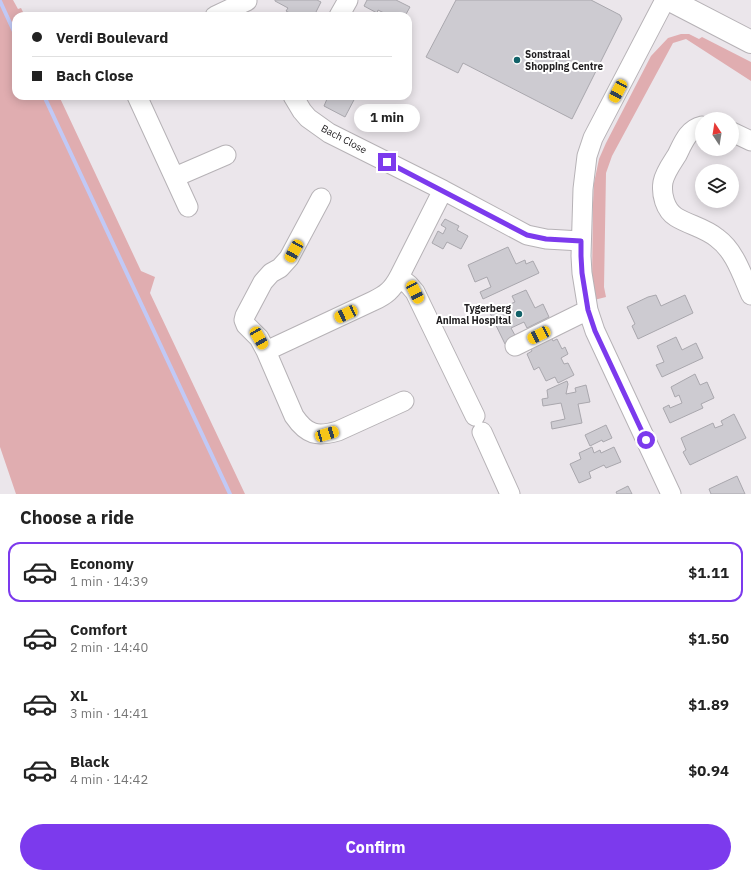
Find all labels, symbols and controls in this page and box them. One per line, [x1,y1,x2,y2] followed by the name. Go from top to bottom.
[56,28,168,47] text: Verdi Boulevard
[525,48,604,73] place label: Sonstraal Shopping Centre
[512,55,522,65] marker: Sonstraal Shopping Centre
[56,66,134,85] text: Bach Close
[607,78,629,104] car
[354,104,420,132] callout: 1 min
[370,109,404,126] text: 1 min
[695,112,739,156] north arrow
[695,112,739,208] map controls
[319,122,369,157] street label: Bach Close
[378,153,396,171] route end
[695,164,739,208] button: layers
[283,238,305,264] car
[404,279,426,305] car
[436,302,511,327] place label: Tygerberg Animal Hospital
[333,303,359,325] car
[514,309,524,319] marker: Tygerberg Animal Hospital
[526,324,552,346] car
[248,325,270,351] car
[314,425,340,443] car
[637,431,655,449] route start
[20,506,134,529] text: Choose a ride
[22,554,58,590] icon: car
[70,554,134,573] text: Economy
[688,563,729,582] text: $1.11
[70,573,148,590] text: 1 min · 14:39
[22,620,58,656] icon: car
[70,620,127,639] text: Comfort
[688,629,729,648] text: $1.50
[70,639,148,656] text: 2 min · 14:40
[22,686,58,722] icon: car
[70,686,88,705] text: XL
[688,695,729,714] text: $1.89
[70,705,148,722] text: 3 min · 14:41
[22,752,58,788] icon: car
[70,752,110,771] text: Black
[688,761,729,780] text: $0.94
[70,771,148,788] text: 4 min · 14:42
[20,824,731,870] button: Confirm

